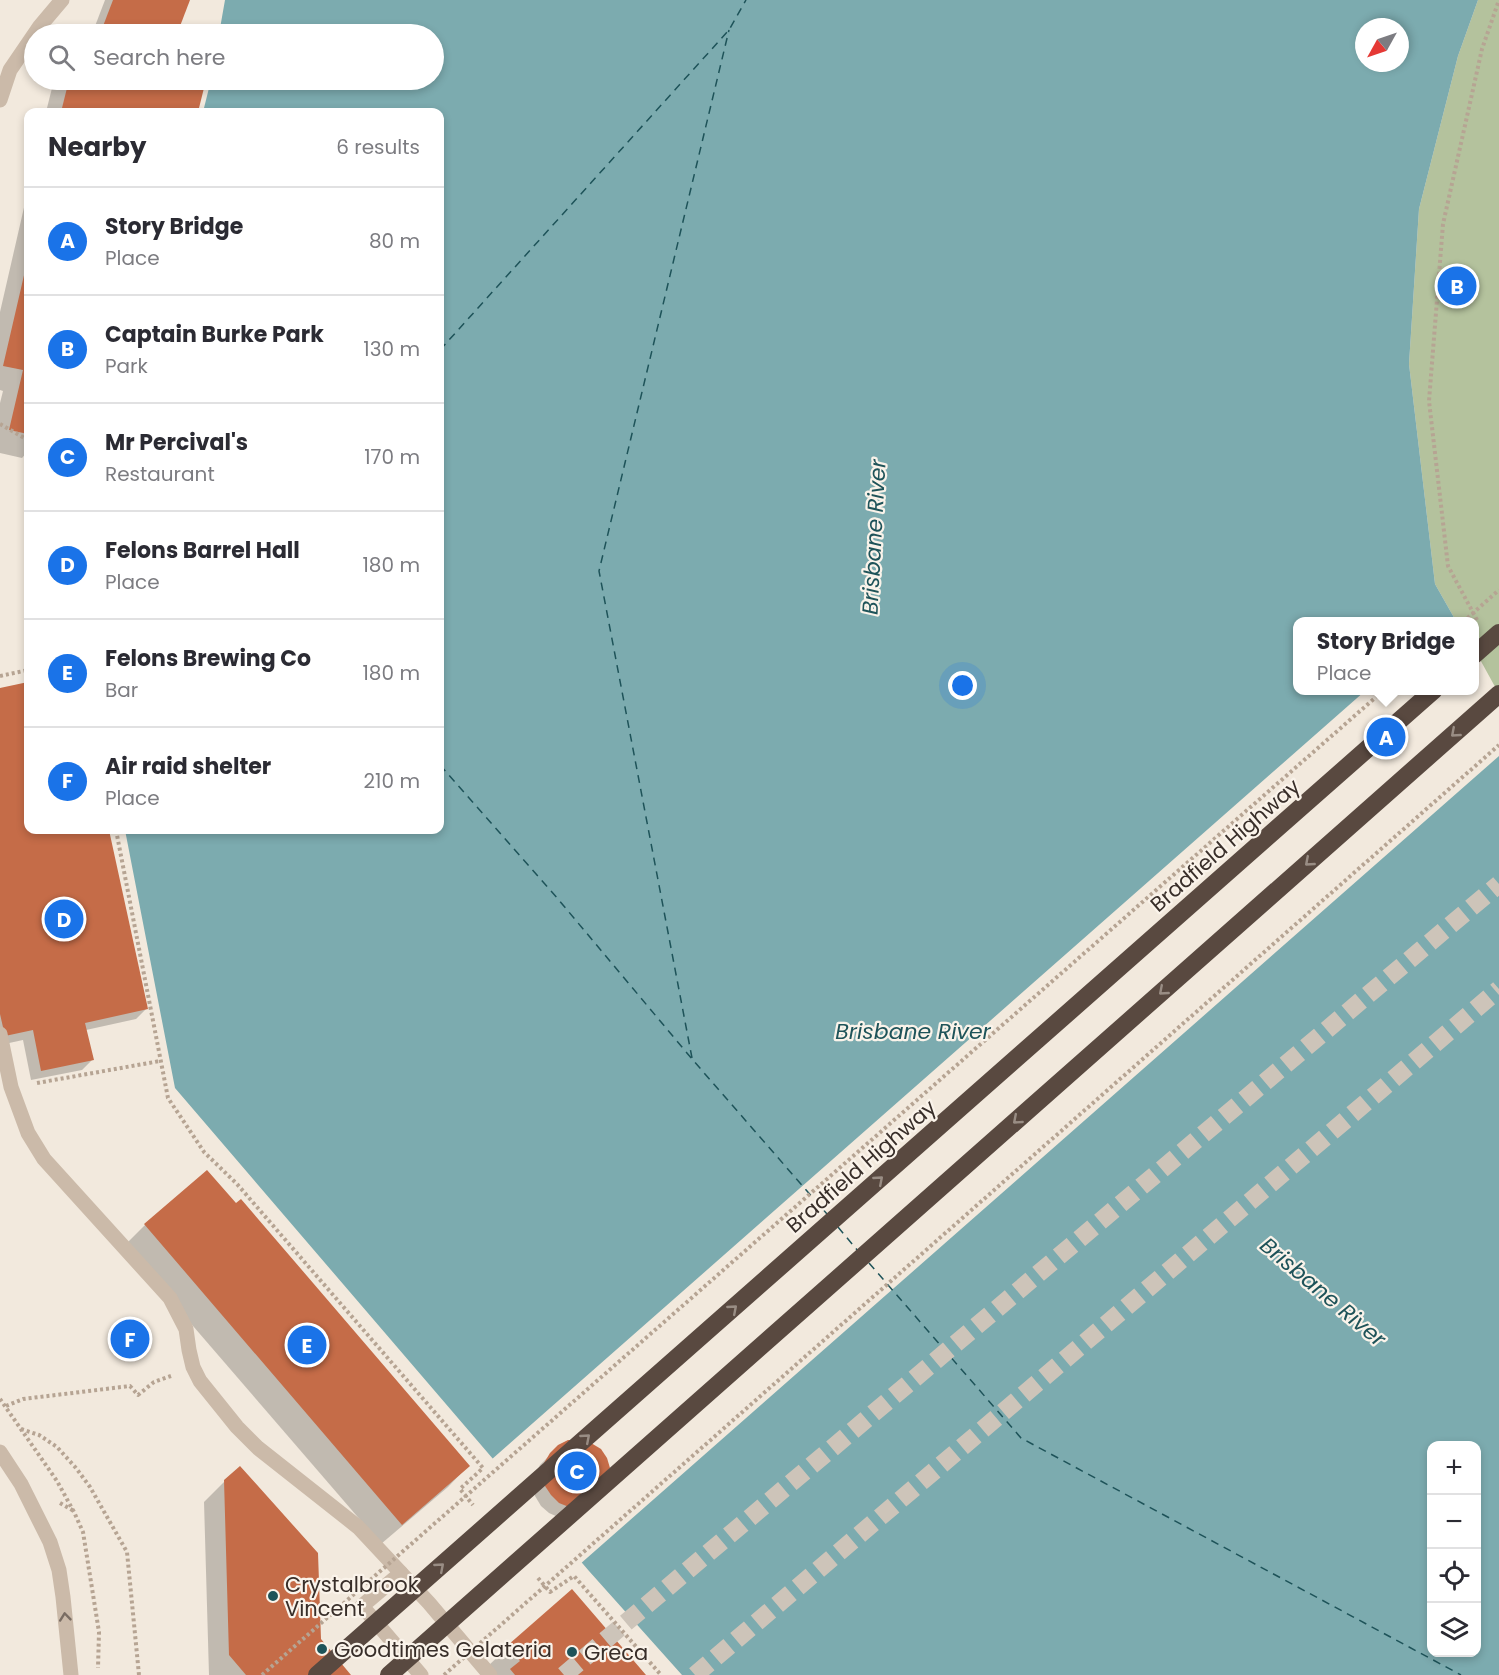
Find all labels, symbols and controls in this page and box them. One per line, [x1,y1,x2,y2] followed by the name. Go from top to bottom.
[1355,18,1409,72] north arrow
[24,24,444,90] search box
[45,41,78,74] icon: search
[93,42,226,73] text: Search here
[48,129,146,165] text: Nearby
[336,133,420,161] text: 6 results
[105,211,243,242] text: Story Bridge
[60,227,75,255] text: A
[369,227,420,255] text: 80 m
[105,244,160,272] text: Place
[1438,264,1476,308] pin: B
[105,319,324,350] text: Captain Burke Park
[61,335,74,363] text: B
[363,335,420,363] text: 130 m
[105,352,148,380] text: Park
[105,427,248,458] text: Mr Percival's
[60,443,75,471] text: C
[364,443,420,471] text: 170 m
[854,458,894,616] water label: Brisbane River
[105,460,215,488] text: Restaurant
[105,535,300,566] text: Felons Barrel Hall
[60,551,75,579] text: D
[362,551,420,579] text: 180 m
[105,568,160,596] text: Place
[1293,617,1479,695] popup
[1317,626,1455,657] text: Story Bridge
[105,643,311,674] text: Felons Brewing Co
[62,659,73,687] text: E
[362,659,420,687] text: 180 m
[1317,659,1371,687] text: Place
[948,671,977,700] your location
[105,676,138,704] text: Bar
[1366,714,1406,760] pin: A
[1451,726,1462,737] one-way arrow
[105,751,271,782] text: Air raid shelter
[62,767,73,795] text: F
[364,767,420,795] text: 210 m
[1144,772,1306,918] street label: Bradfield Highway
[105,784,160,812] text: Place
[1305,855,1316,866] one-way arrow
[44,896,84,942] pin: D
[1159,984,1170,995] one-way arrow
[835,1016,992,1047] water label: Brisbane River
[780,1093,942,1239] street label: Bradfield Highway
[1013,1113,1024,1124] one-way arrow
[872,1176,883,1187] one-way arrow
[1253,1230,1393,1354] water label: Brisbane River
[726,1305,736,1316] one-way arrow
[110,1316,150,1362] pin: F
[288,1322,326,1368] pin: E
[579,1434,590,1445] one-way arrow
[1427,1441,1481,1657] map controls
[1427,1441,1481,1495] button: +
[558,1448,596,1494] pin: C
[1427,1495,1481,1549] button: −
[1427,1549,1481,1603] button: locate
[433,1563,444,1574] one-way arrow
[285,1570,419,1623] place label: Crystalbrook Vincent
[266,1589,280,1603] marker: Crystalbrook Vincent
[1427,1603,1481,1657] button: layers
[60,1612,72,1621] one-way arrow
[334,1635,552,1664] place label: Goodtimes Gelateria
[584,1638,648,1667] place label: Greca
[315,1642,329,1656] marker: Goodtimes Gelateria
[565,1645,579,1659] marker: Greca

